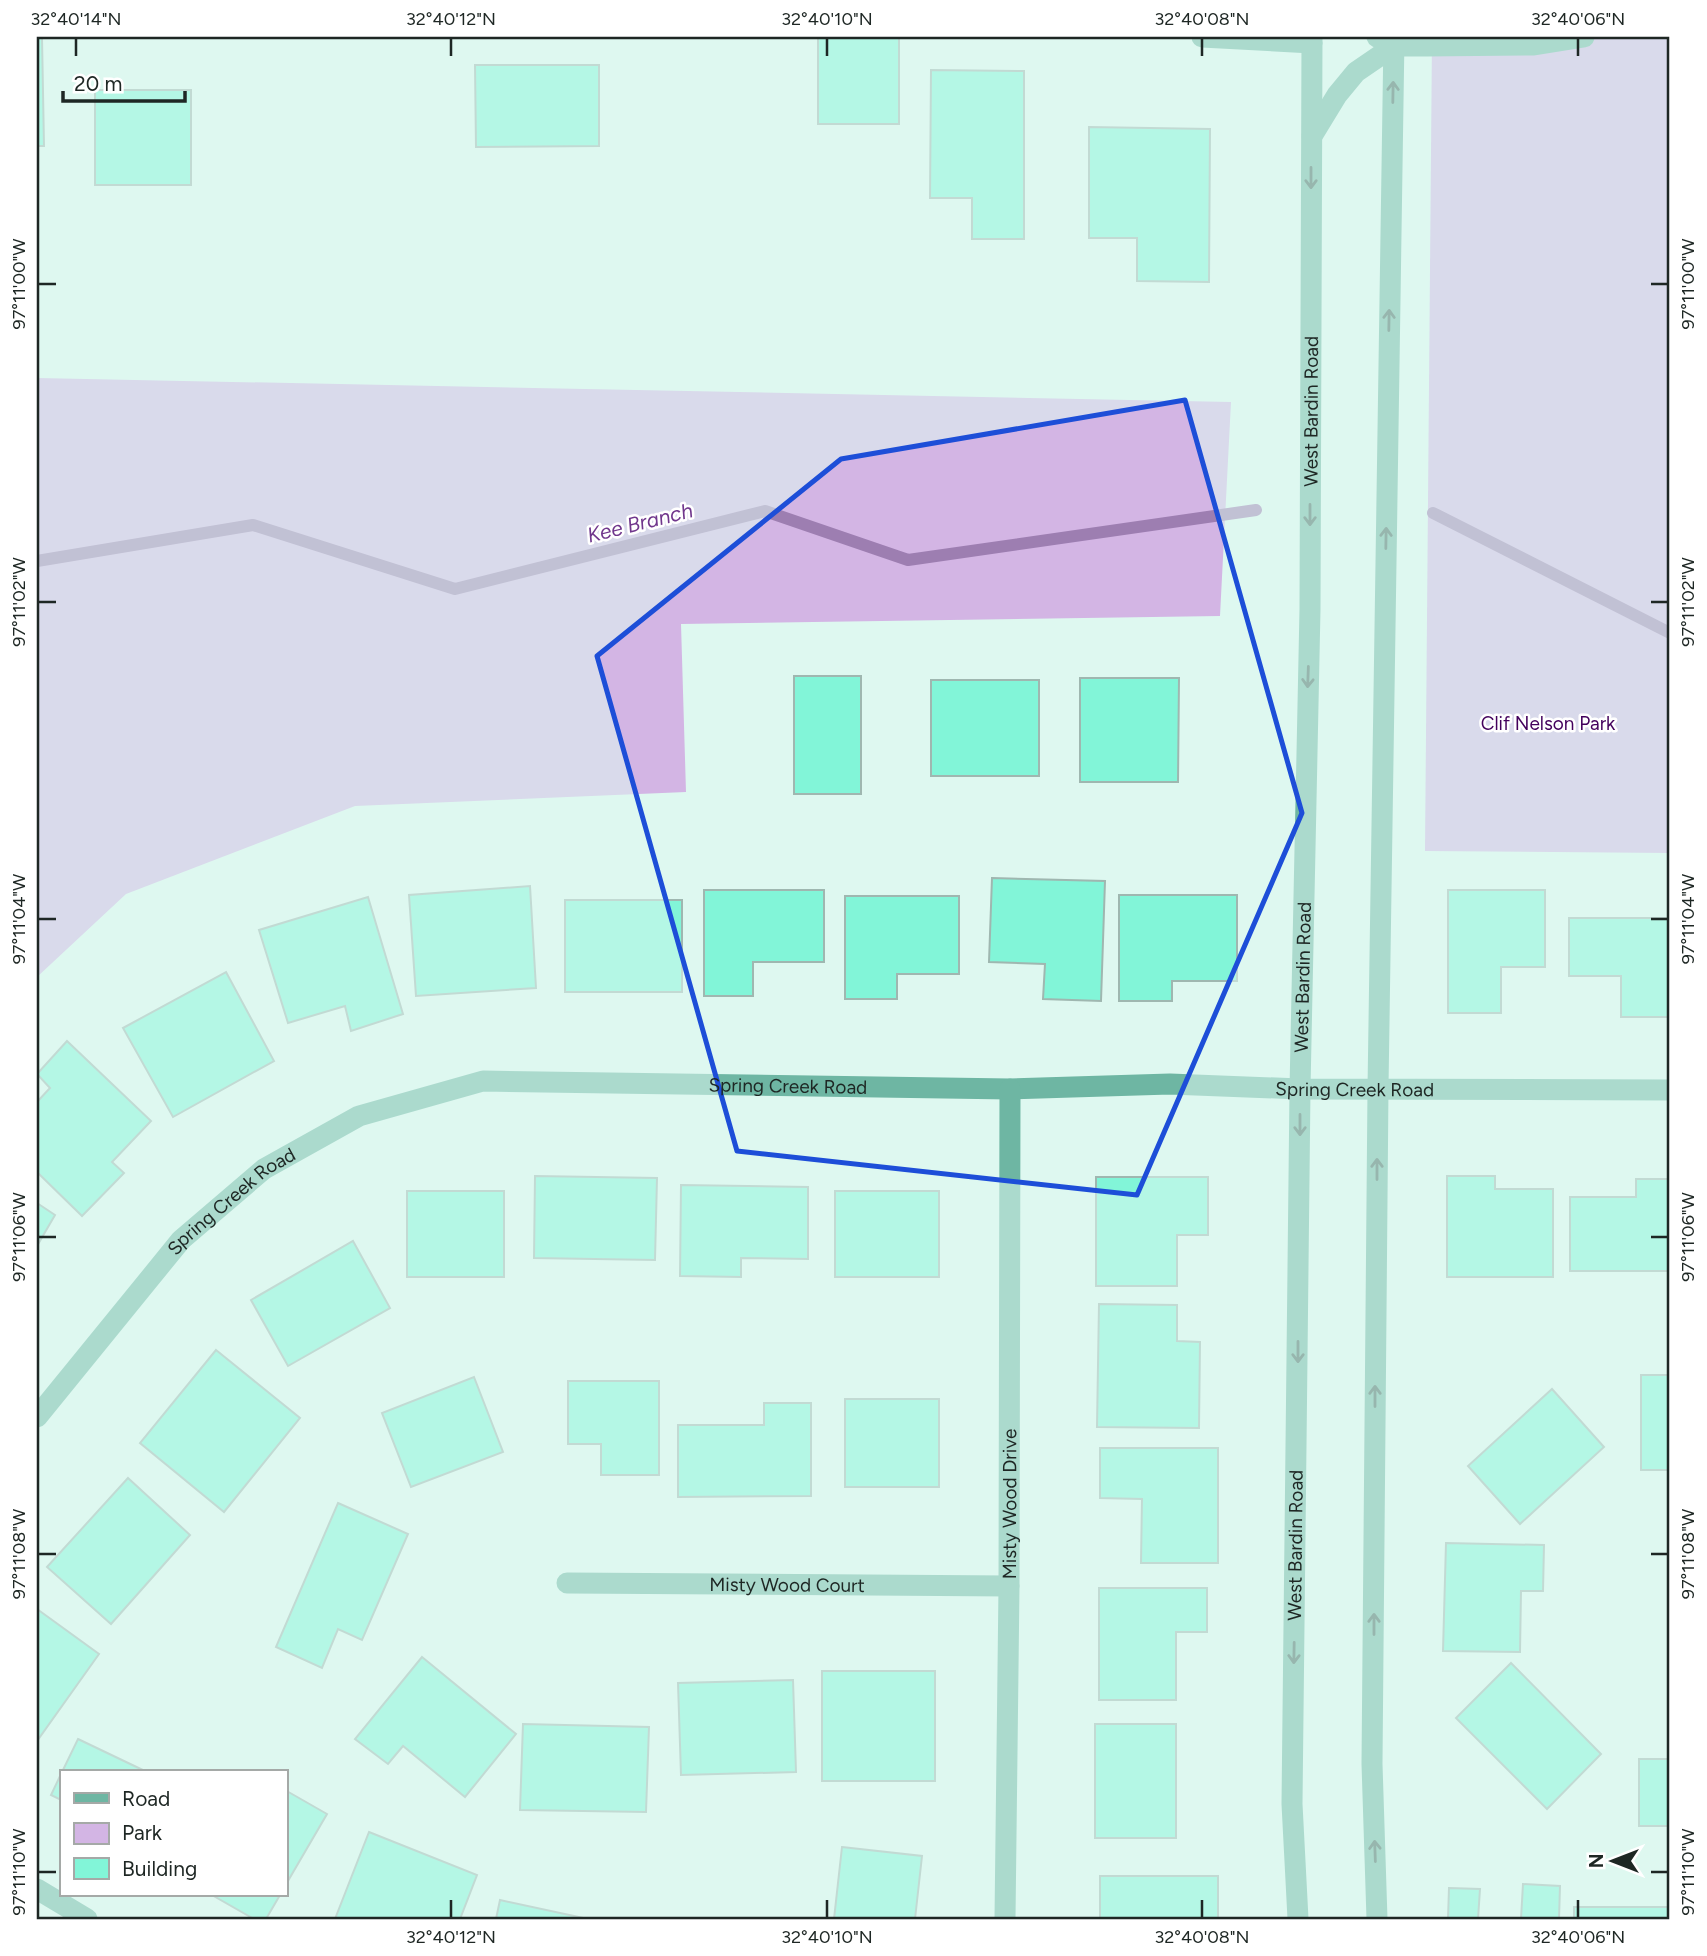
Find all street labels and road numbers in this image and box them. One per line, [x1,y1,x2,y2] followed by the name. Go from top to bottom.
[1299,336,1323,487] street label: West Bardin Road
[1290,902,1316,1053] street label: West Bardin Road
[708,1073,868,1099] street label: Spring Creek Road
[1275,1077,1434,1101] street label: Spring Creek Road
[163,1143,300,1260] street label: Spring Creek Road
[998,1429,1021,1579] street label: Misty Wood Drive
[1283,1470,1308,1621] street label: West Bardin Road
[709,1573,865,1597] street label: Misty Wood Court

